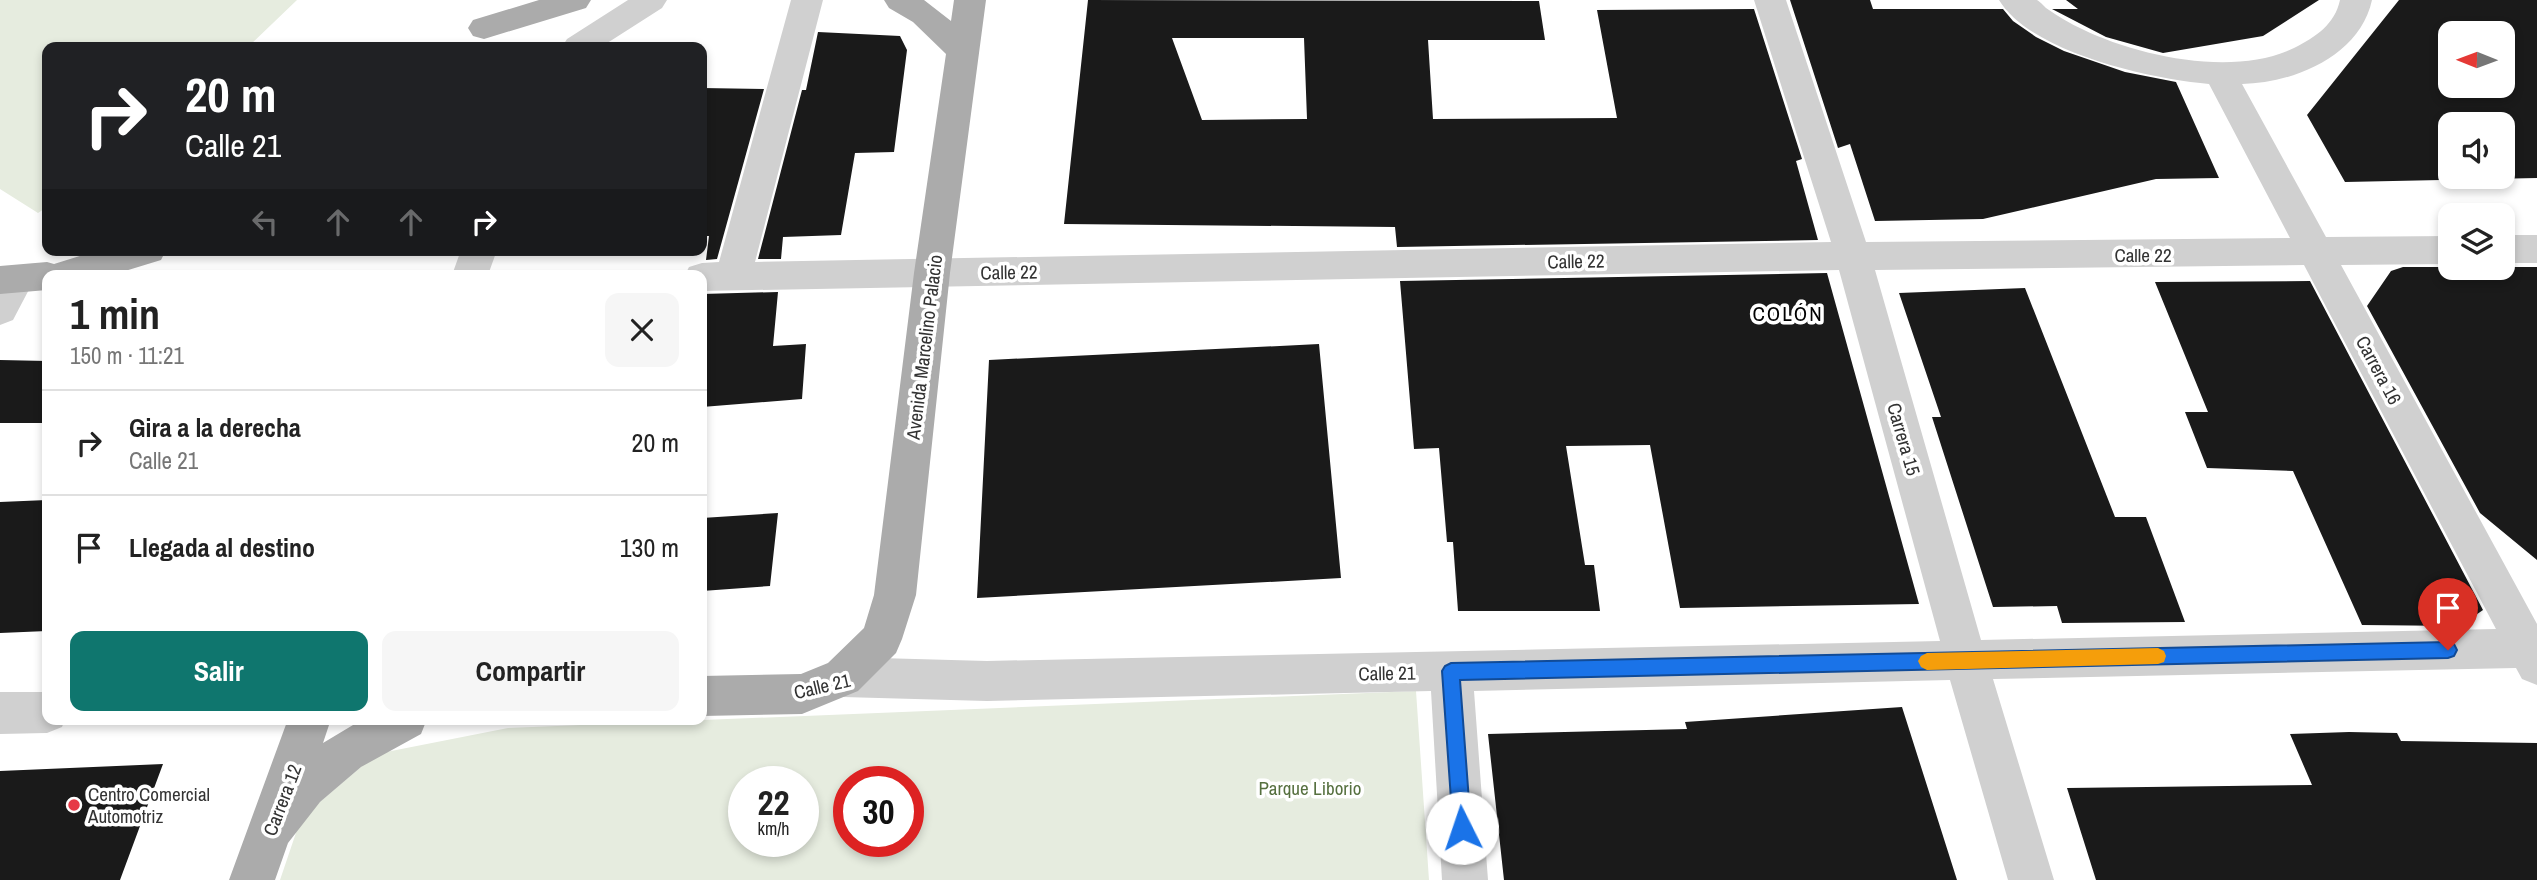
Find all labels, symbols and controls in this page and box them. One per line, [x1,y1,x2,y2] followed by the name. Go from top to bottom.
[2438,21,2515,98] north arrow
[2438,21,2515,280] map controls
[185,61,277,127] text: 20 m
[70,70,161,161] icon: right
[2438,112,2515,189] button: sound
[185,124,281,167] text: Calle 21
[246,203,284,241] icon: left
[319,203,357,241] icon: ahead
[392,203,430,241] icon: ahead
[465,203,503,241] icon: right
[2438,203,2515,280] button: layers
[2114,242,2172,268] street label: Calle 22
[1547,248,1605,274] street label: Calle 22
[900,253,948,442] street label: Avenida Marcelino Palacio
[980,259,1038,285] street label: Calle 22
[70,286,160,342] text: 1 min
[605,293,679,367] button: close
[1752,299,1824,328] district label: COLÓN
[2350,331,2408,409] street label: Carrera 16
[70,340,184,371] text: 150 m · 11:21
[1881,400,1927,479] street label: Carrera 15
[129,410,301,445] text: Gira a la derecha
[70,424,108,462] icon: right
[632,425,679,460] text: 20 m
[129,445,198,476] text: Calle 21
[70,529,108,567] icon: arrive
[129,530,315,565] text: Llegada al destino
[620,530,679,565] text: 130 m
[2418,578,2478,650] pin
[2429,589,2467,627] icon: arrive
[70,631,368,711] button: Salir
[382,631,679,711] button: Compartir
[1358,659,1416,686] street label: Calle 21
[791,667,853,705] street label: Calle 21
[257,761,307,839] street label: Carrera 12
[833,766,924,857] speed limit sign: 30
[1258,775,1362,801] park label: Parque Liborio
[758,779,789,826] text: 22
[87,781,210,829] place label: Centro Comercial Automotriz
[1425,791,1499,865] position arrow
[66,797,82,813] marker: Centro Comercial Automotriz
[758,816,790,841] text: km/h

